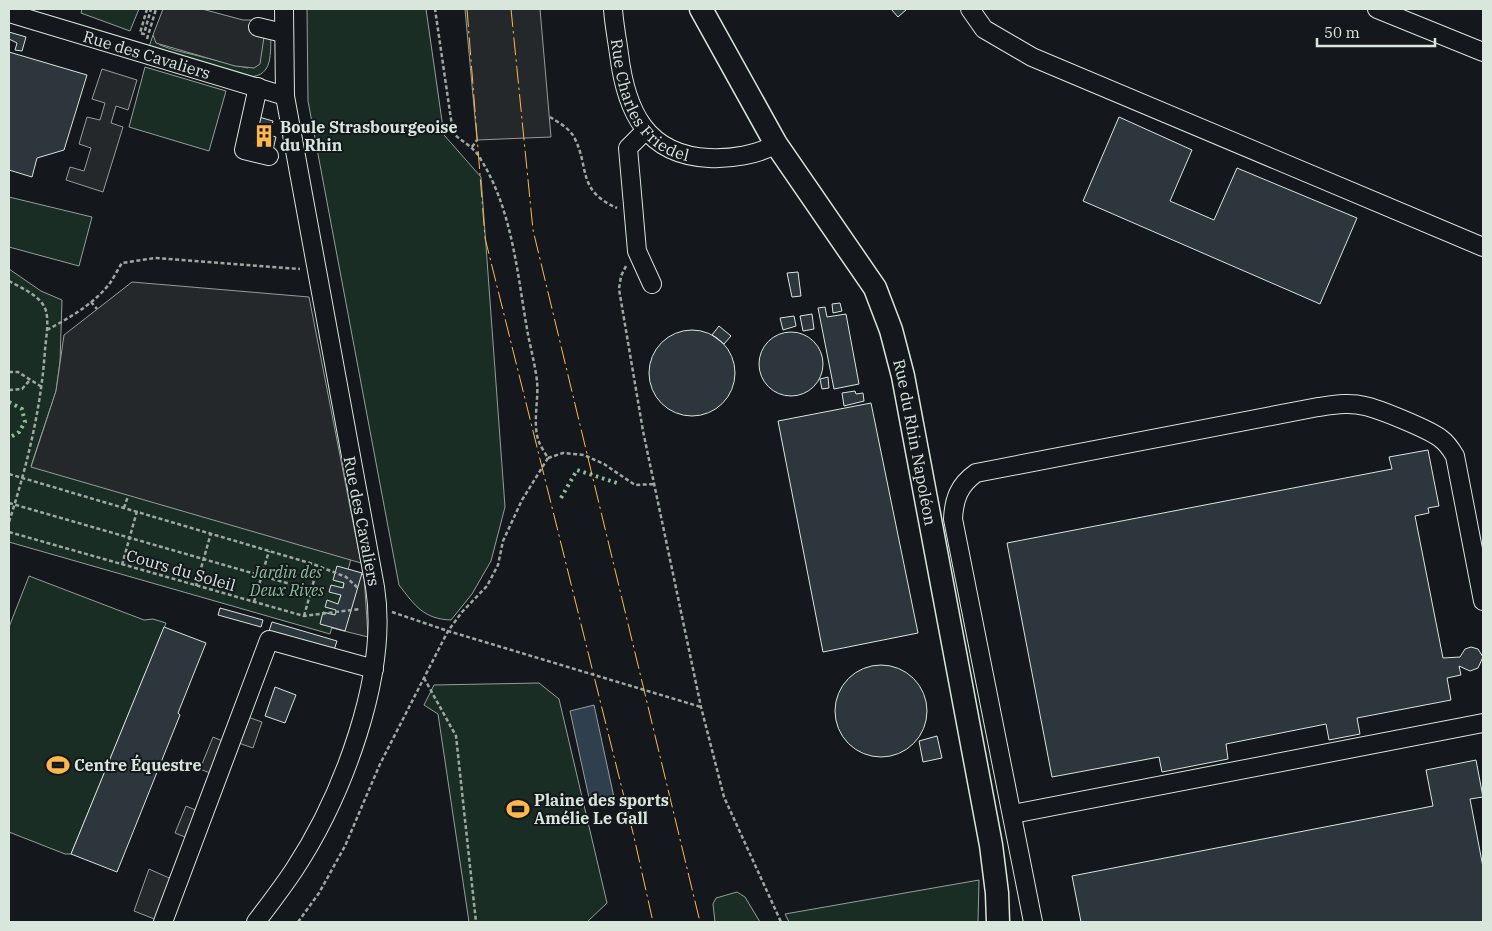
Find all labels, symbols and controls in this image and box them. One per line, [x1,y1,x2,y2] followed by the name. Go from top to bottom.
[1317,15,1434,47] scale bar
[1324,23,1360,42] text: 50 m
[81,26,213,83] street label: Rue des Cavaliers
[607,37,691,165] street label: Rue Charles Friedel
[280,117,458,155] place label: Boule Strasbourgeoise du Rhin
[251,123,277,149] building icon: Boule Strasbourgeoise du Rhin
[889,357,941,527] street label: Rue du Rhin Napoléon
[340,454,384,588] street label: Rue des Cavaliers
[124,545,238,595] street label: Cours du Soleil
[249,562,324,600] park label: Jardin des Deux Rives
[45,752,71,778] sports icon: Centre Équestre
[74,754,201,775] place label: Centre Équestre
[534,790,669,828] place label: Plaine des sports Amélie Le Gall
[505,796,531,822] sports icon: Plaine des sports Amélie Le Gall

